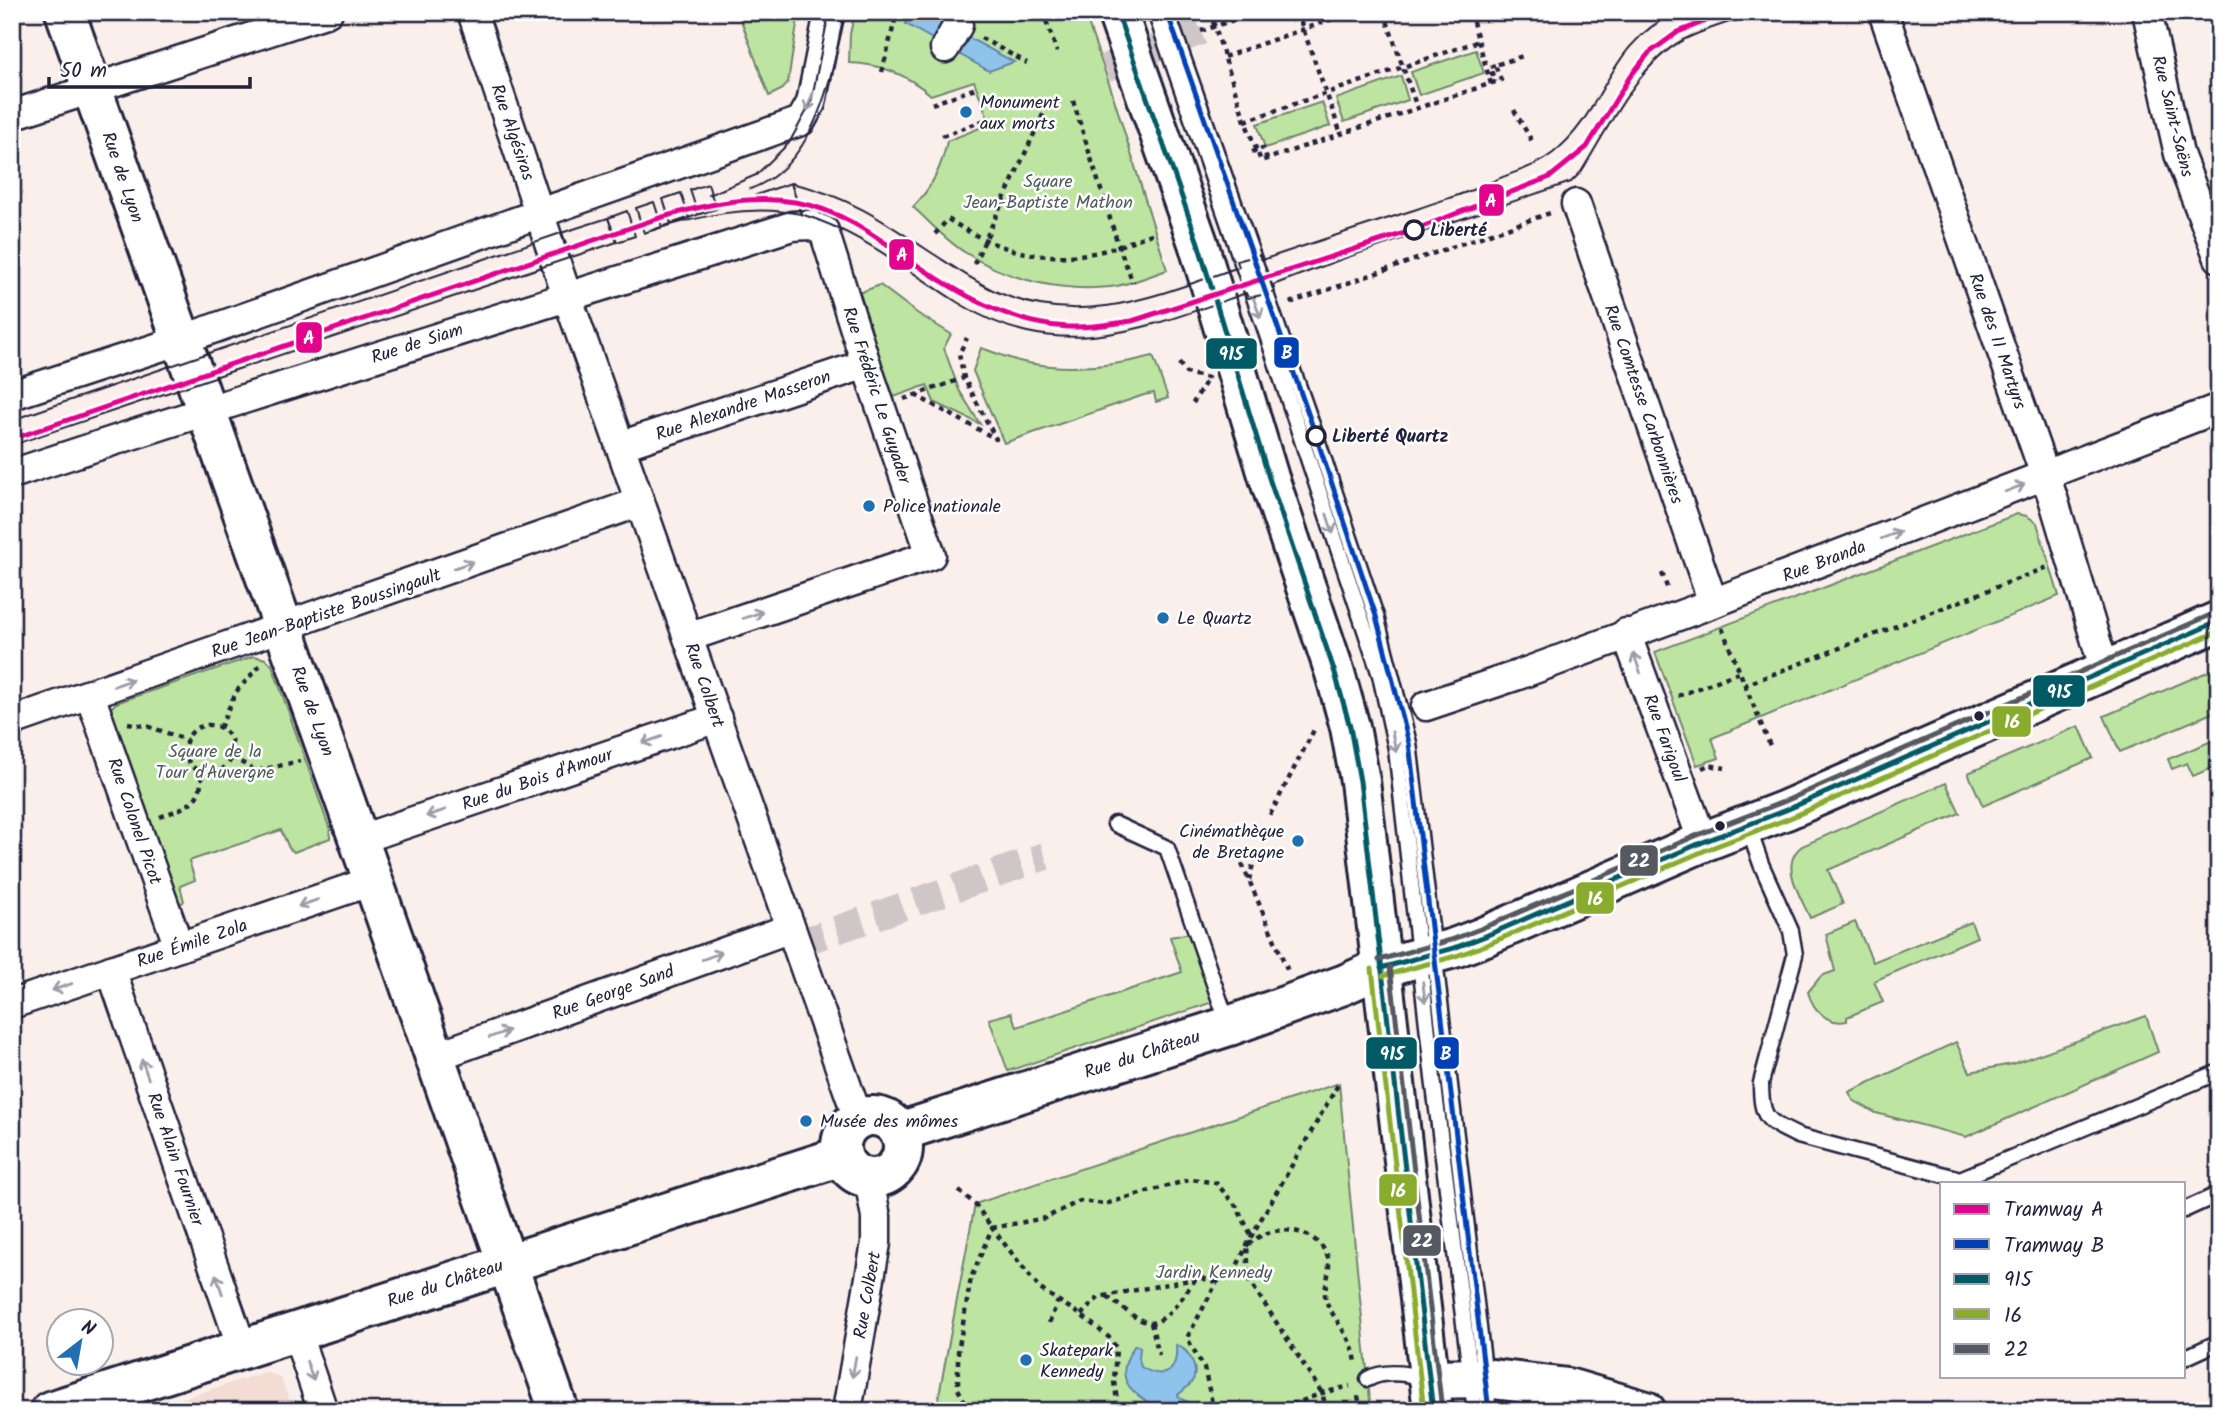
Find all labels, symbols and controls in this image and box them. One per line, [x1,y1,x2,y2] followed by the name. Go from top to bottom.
[49,46,250,90] scale bar
[2142,52,2201,181] street label: Rue Saint-Saëns
[60,55,107,88] text: 50 m
[482,80,542,185] street label: Rue Algésiras
[980,89,1061,139] place label: Monument aux morts
[802,90,815,111] one-way arrow
[958,104,974,120] marker: Monument aux morts
[92,128,151,227] street label: Rue de Lyon
[963,168,1133,218] park label: Square Jean-Baptiste Mathon
[1478,183,1505,217] line badge: A
[1485,187,1497,217] text: A
[1430,217,1487,246] place label: Liberté
[1404,220,1424,240] marker: Liberté
[888,238,915,271] line badge: A
[896,241,908,271] text: A
[1960,269,2034,414] street label: Rue des 11 Martyrs
[1252,297,1265,319] one-way arrow
[1595,301,1690,508] street label: Rue Comtesse Carbonnières
[833,303,918,489] street label: Rue Frédéric Le Guyader
[368,316,467,373] street label: Rue de Siam
[295,321,323,354] line badge: A
[303,324,315,354] text: A
[1273,336,1300,369] line badge: B
[1205,337,1258,370] line badge: 915
[1281,339,1293,369] text: B
[1219,340,1245,370] text: 915
[652,363,835,450] street label: Rue Alexandre Masseron
[1332,423,1449,452] place label: Liberté Quartz
[1306,426,1326,446] marker: Liberté Quartz
[2004,480,2026,493] one-way arrow
[883,493,1001,522] place label: Police nationale
[861,498,877,514] marker: Police nationale
[1324,513,1337,535] one-way arrow
[1879,527,1901,540] one-way arrow
[1779,533,1871,592] street label: Rue Branda
[452,558,474,570] one-way arrow
[208,561,446,667] street label: Rue Jean-Baptiste Boussingault
[1177,605,1252,634] place label: Le Quartz
[741,608,763,620] one-way arrow
[1155,610,1171,626] marker: Le Quartz
[675,639,732,733] street label: Rue Colbert
[1630,653,1642,675] one-way arrow
[282,662,341,761] street label: Rue de Lyon
[2032,674,2086,708] line badge: 915
[112,676,134,688] one-way arrow
[2047,678,2073,708] text: 915
[1634,690,1693,787] street label: Rue Farigoul
[1991,705,2032,738] line badge: 16
[2004,708,2020,738] text: 16
[1972,709,1986,723] unlabelled marker
[1388,730,1401,753] one-way arrow
[642,735,664,748] one-way arrow
[156,738,274,788] park label: Square de la Tour d'Auvergne
[458,741,618,820] street label: Rue du Bois d'Amour
[98,754,169,890] street label: Rue Colonel Picot
[426,808,448,820] one-way arrow
[1179,818,1284,868] place label: Cinémathèque de Bretagne
[1713,819,1727,833] unlabelled marker
[1290,833,1306,849] marker: Cinémathèque de Bretagne
[1619,844,1659,877] line badge: 22
[1628,847,1650,877] text: 22
[1575,881,1615,915] line badge: 16
[1587,885,1603,915] text: 16
[297,898,319,910] one-way arrow
[133,912,252,977] street label: Rue Émile Zola
[701,949,723,962] one-way arrow
[548,958,680,1029] street label: Rue George Sand
[1417,980,1430,1003] one-way arrow
[51,982,73,994] one-way arrow
[1081,1023,1205,1088] street label: Rue du Château
[487,1027,509,1039] one-way arrow
[1365,1036,1418,1070] line badge: 915
[1433,1036,1460,1070] line badge: B
[1380,1040,1406,1070] text: 915
[1440,1040,1452,1070] text: B
[138,1058,150,1080] one-way arrow
[138,1089,211,1231] street label: Rue Alain Fournier
[820,1108,959,1137] place label: Musée des mômes
[798,1113,814,1129] marker: Musée des mômes
[1378,1173,1418,1207] line badge: 16
[1390,1177,1406,1207] text: 16
[1940,1182,2186,1378] legend
[2004,1194,2104,1227] text: Tramway A
[1402,1224,1442,1257] line badge: 22
[1411,1227,1433,1257] text: 22
[2004,1230,2104,1263] text: Tramway B
[847,1248,891,1341] street label: Rue Colbert
[384,1252,508,1317] street label: Rue du Château
[1156,1259,1273,1288] park label: Jardin Kennedy
[2004,1264,2034,1297] text: 915
[212,1273,224,1295] one-way arrow
[2004,1300,2022,1333] text: 16
[46,1308,116,1378] north arrow
[75,1313,101,1345] text: N
[2004,1334,2028,1367] text: 22
[1040,1337,1114,1387] place label: Skatepark Kennedy
[1018,1352,1034,1368] marker: Skatepark Kennedy
[847,1355,861,1378] one-way arrow
[304,1359,317,1381] one-way arrow

